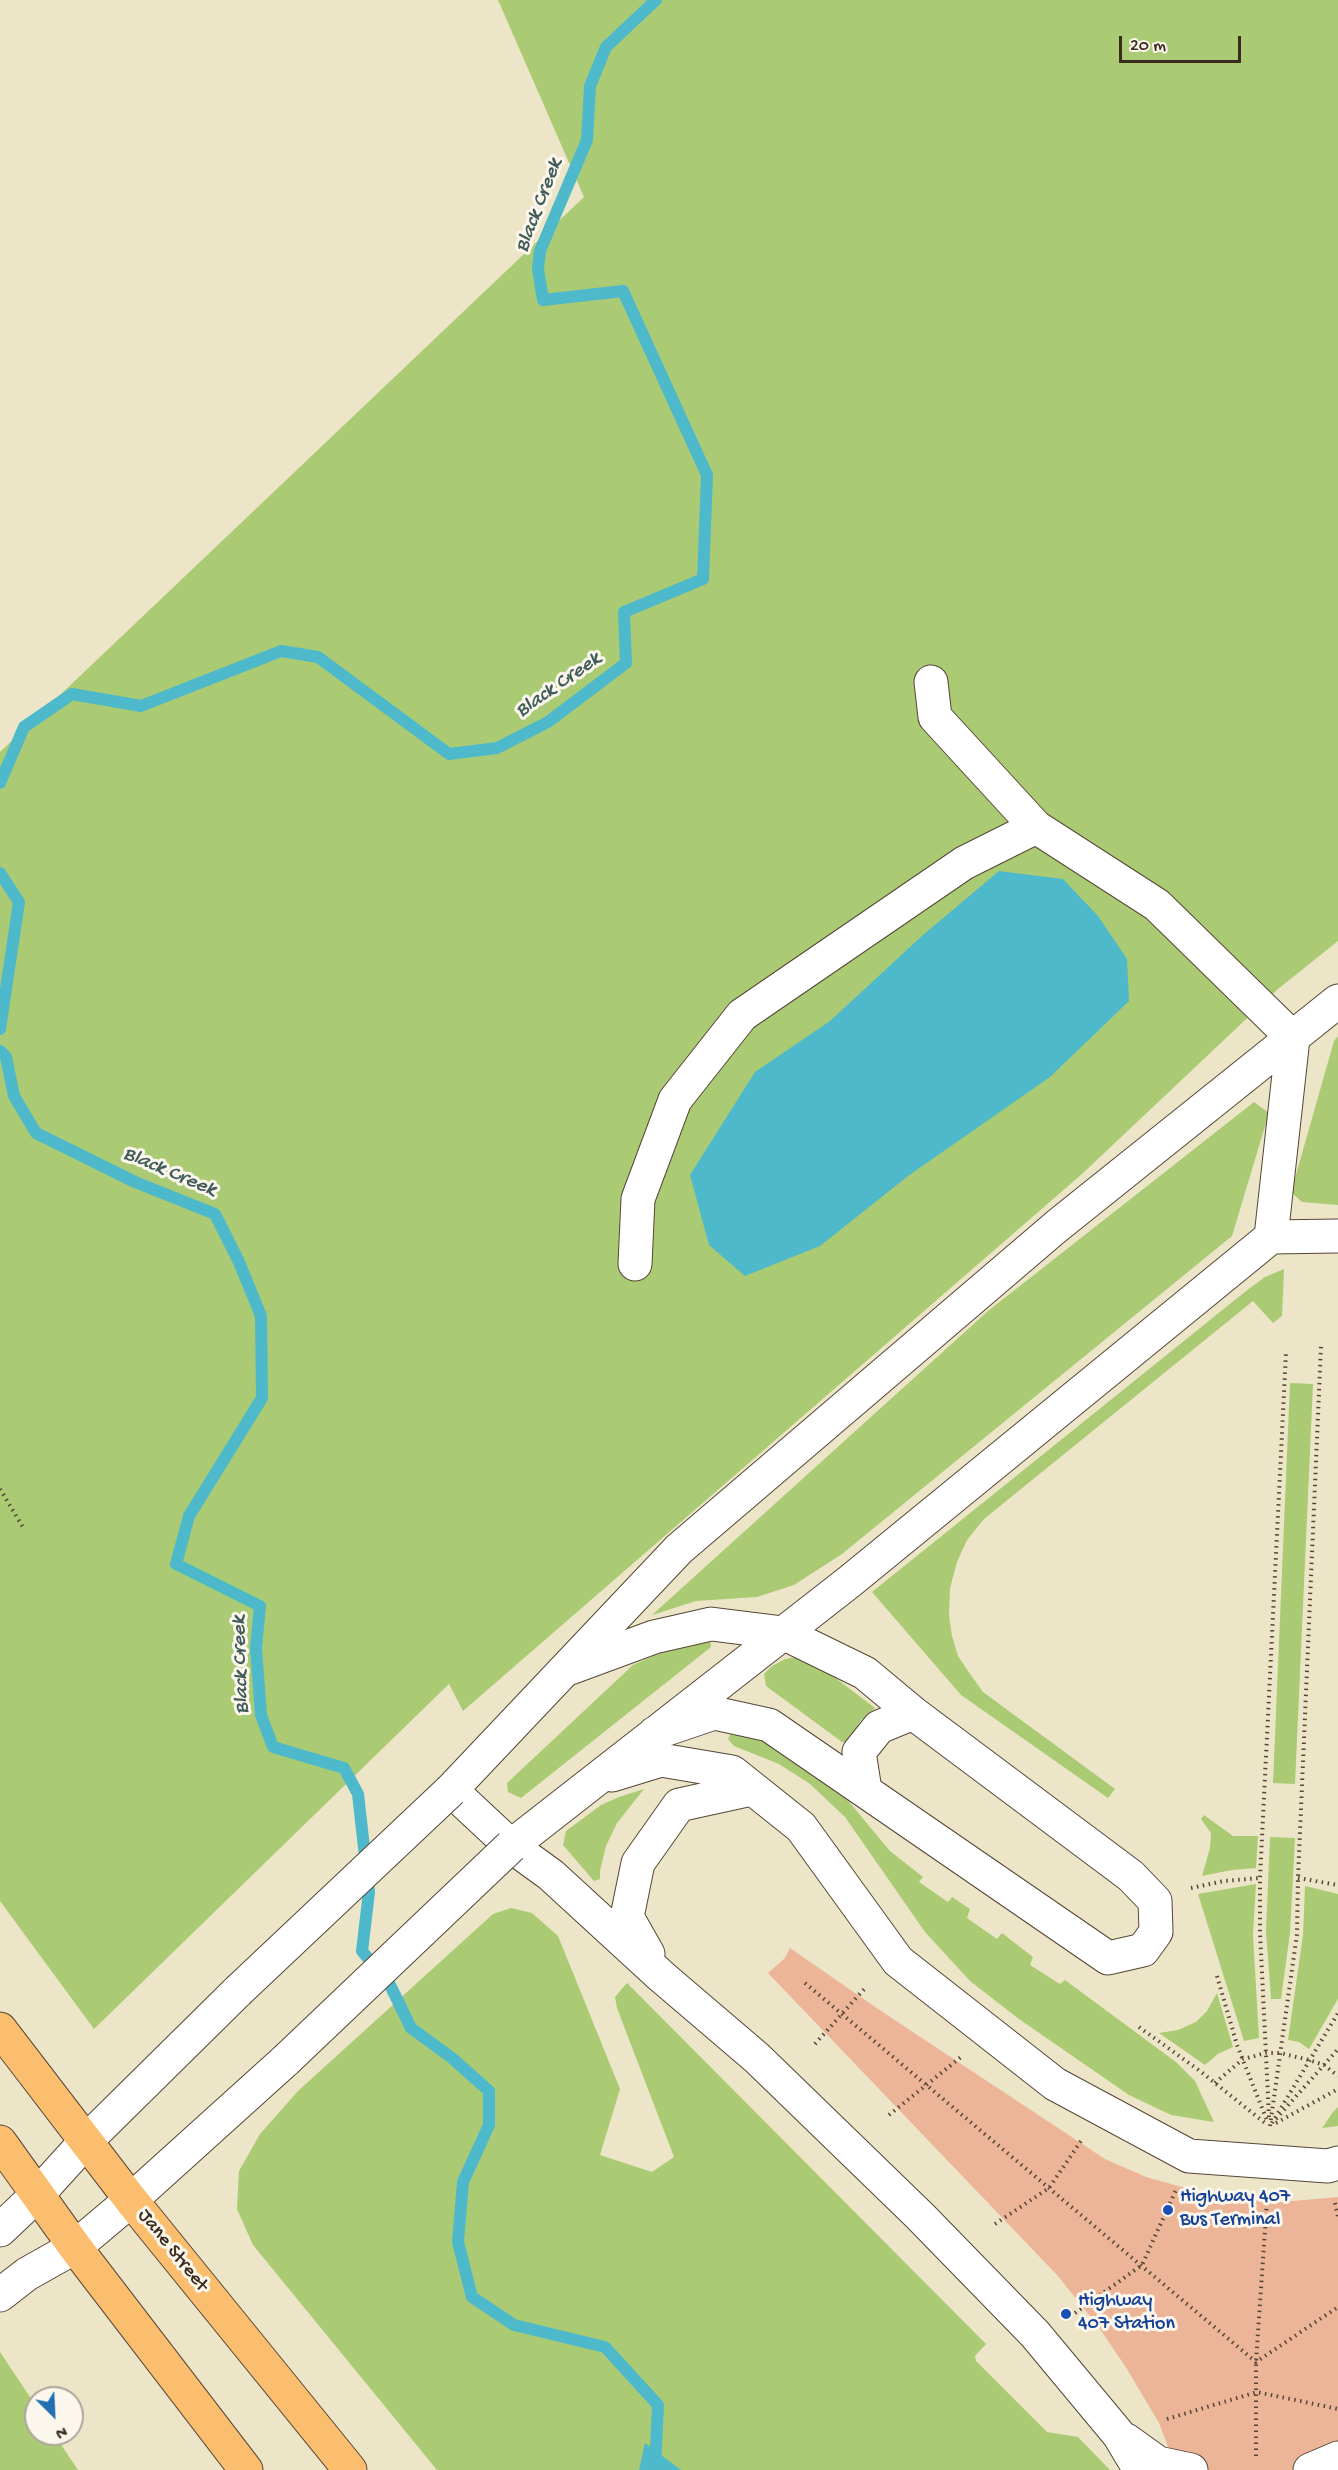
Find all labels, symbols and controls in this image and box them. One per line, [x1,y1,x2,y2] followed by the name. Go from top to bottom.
[1122,24,1244,62] scale bar
[1130,36,1166,57] text: 20 m
[511,156,569,256] water label: Black Creek
[511,647,607,725] water label: Black Creek
[119,1142,219,1204] water label: Black Creek
[228,1615,256,1715] water label: Black Creek
[1180,2186,1290,2233] place label: Highway 407 Bus Terminal
[1161,2203,1175,2217] marker: Highway 407 Bus Terminal
[131,2205,213,2297] street label: Jane Street
[1078,2290,1175,2337] place label: Highway 407 Station
[1059,2307,1073,2321] marker: Highway 407 Station
[24,2386,84,2446] north arrow
[52,2420,69,2442] text: N

